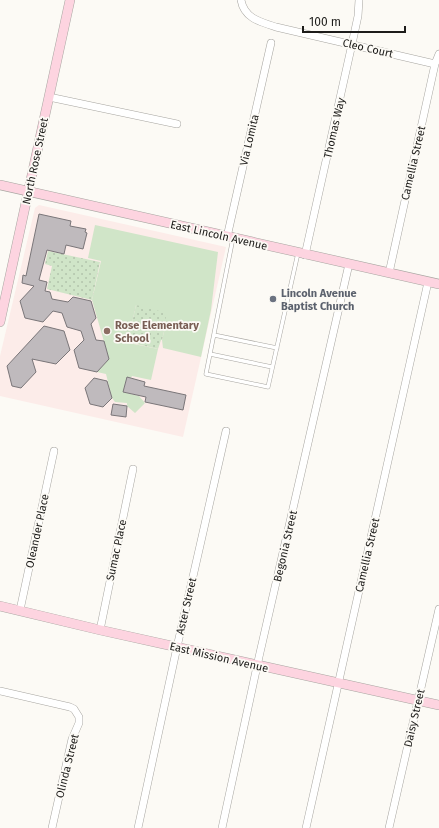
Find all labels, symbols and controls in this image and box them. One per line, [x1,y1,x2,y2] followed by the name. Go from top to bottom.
[303,8,405,34] scale bar
[309,15,341,29] text: 100 m
[341,36,394,61] street label: Cleo Court
[321,96,348,160] street label: Thomas Way
[237,113,262,167] street label: Via Lomita
[20,117,51,206] street label: North Rose Street
[399,125,428,201] street label: Camellia Street
[169,218,269,253] street label: East Lincoln Avenue
[281,287,357,313] place label: Lincoln Avenue Baptist Church
[268,294,278,304] marker: Lincoln Avenue Baptist Church
[115,319,199,345] place label: Rose Elementary School
[102,326,112,336] marker: Rose Elementary School
[23,493,52,569] street label: Oleander Place
[271,509,300,583] street label: Begonia Street
[353,517,382,593] street label: Camellia Street
[104,518,129,582] street label: Sumac Place
[174,576,199,636] street label: Aster Street
[168,640,269,675] street label: East Mission Avenue
[401,688,427,748] street label: Daisy Street
[53,733,82,800] street label: Olinda Street

